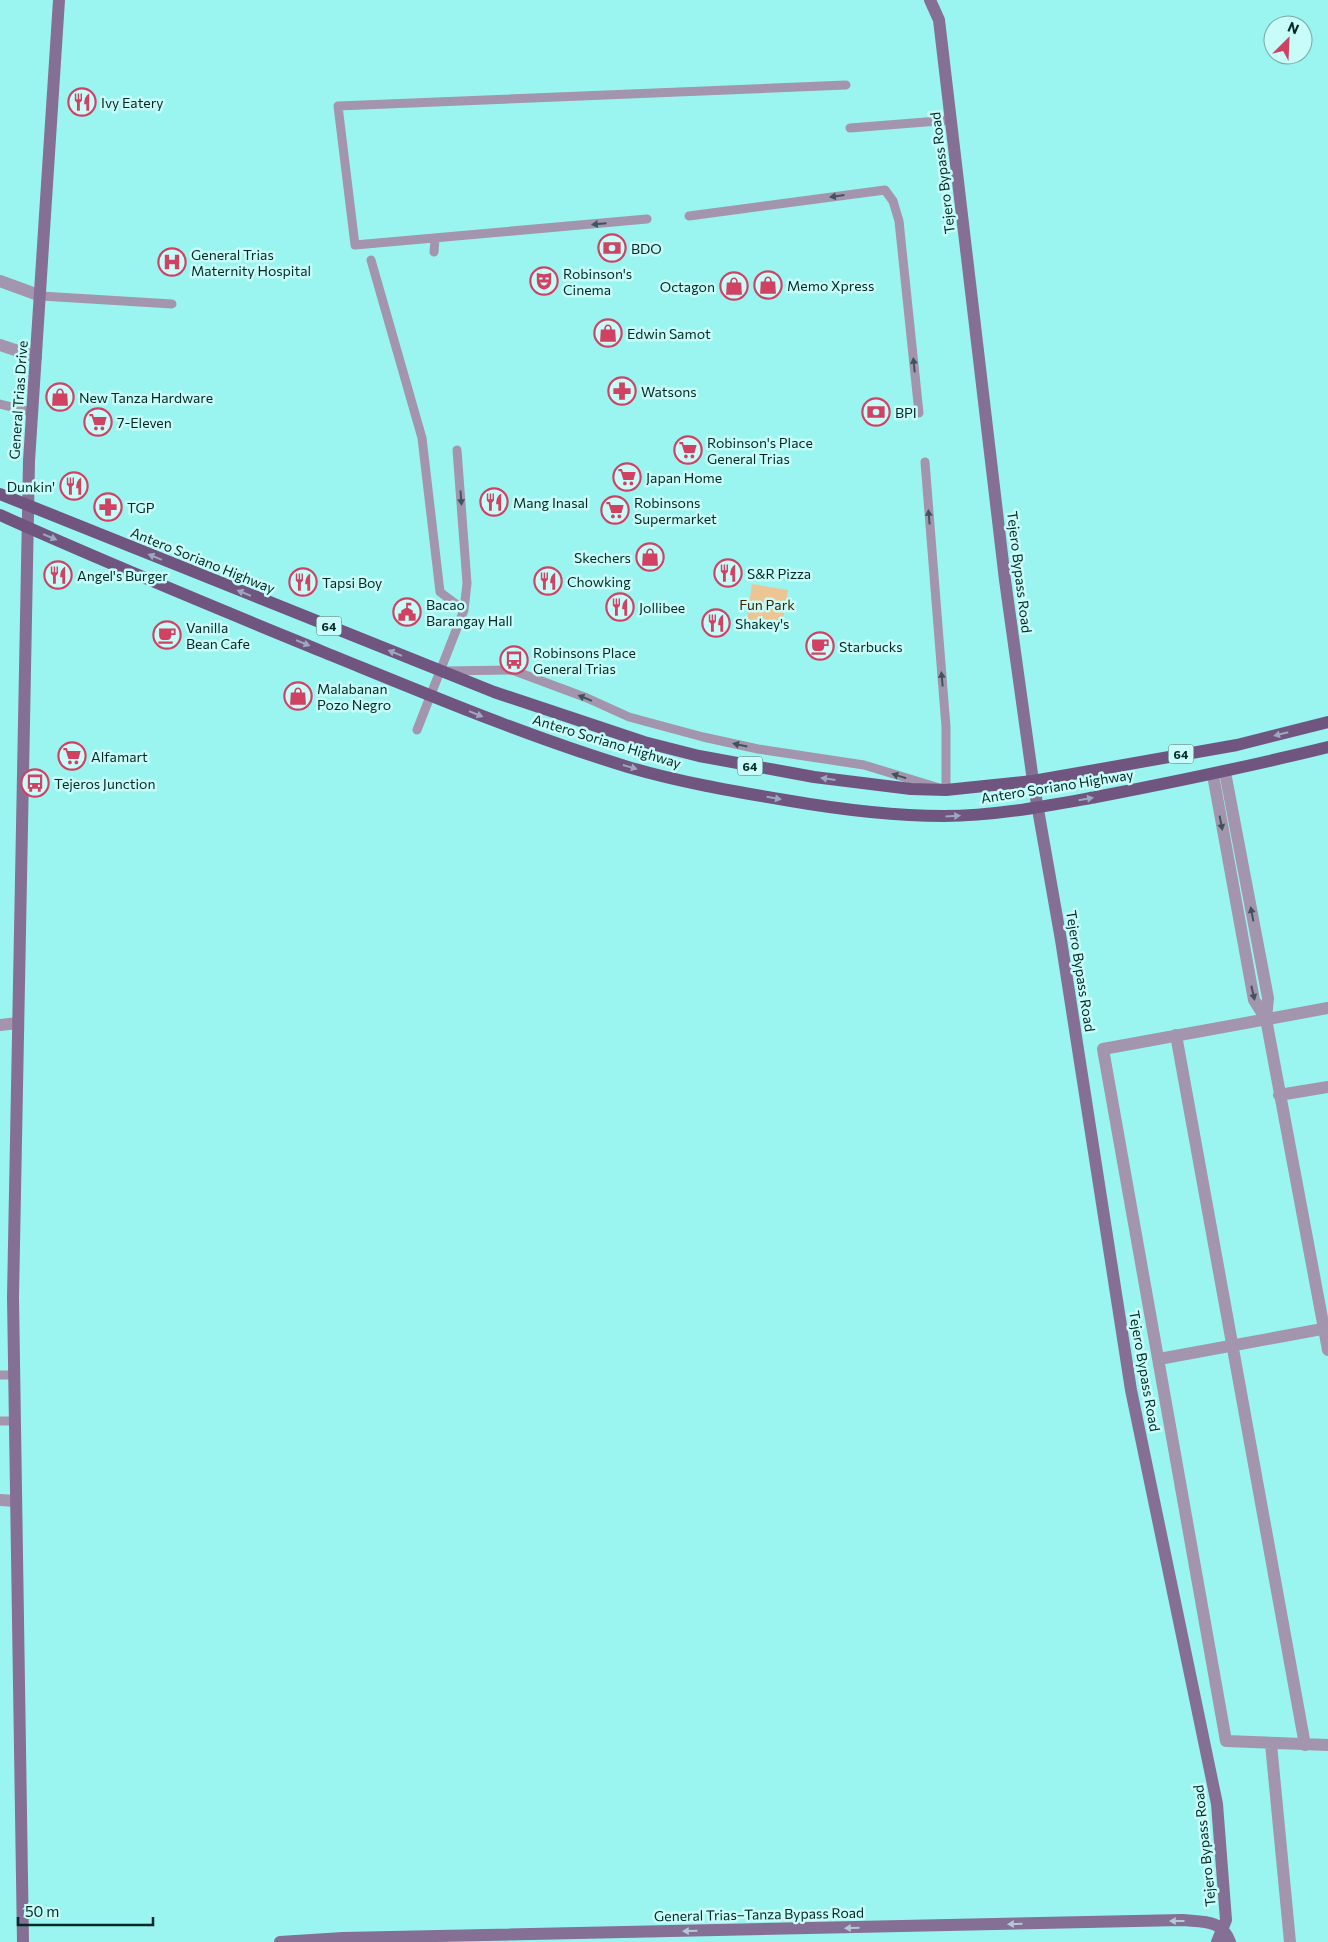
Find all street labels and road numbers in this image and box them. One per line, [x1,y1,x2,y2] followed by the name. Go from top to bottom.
[926,111,958,235] street label: Tejero Bypass Road
[5,340,31,460] street label: General Trias Drive
[1004,510,1036,634] street label: Tejero Bypass Road
[128,523,278,597] street label: Antero Soriano Highway
[316,616,342,636] road number: 64
[531,710,683,772] street label: Antero Soriano Highway
[1168,744,1194,764] road number: 64
[738,756,762,776] road number: 64
[979,766,1135,806] street label: Antero Soriano Highway
[1063,909,1099,1033] street label: Tejero Bypass Road
[1126,1309,1164,1433] street label: Tejero Bypass Road
[1189,1784,1219,1908] street label: Tejero Bypass Road
[654,1904,864,1924] street label: General Trias–Tanza Bypass Road

